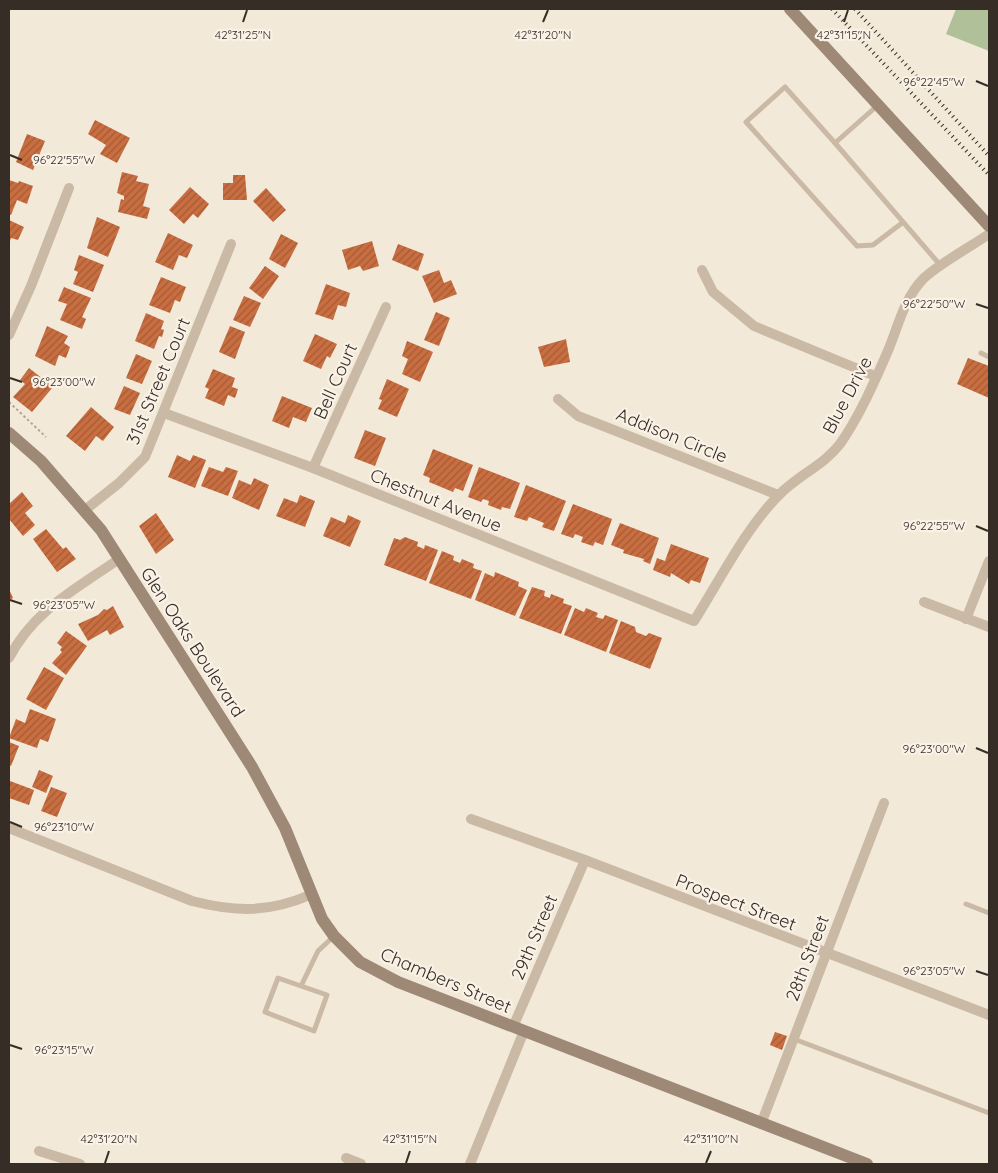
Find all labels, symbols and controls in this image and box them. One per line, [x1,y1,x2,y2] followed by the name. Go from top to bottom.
[215,27,271,42] text: 42°31'25"N
[514,27,572,42] text: 42°31'20"N
[817,27,871,42] text: 42°31'15"N
[903,74,965,89] text: 96°22'45"W
[33,152,95,167] text: 96°22'55"W
[903,296,966,311] text: 96°22'50"W
[121,314,195,448] street label: 31st Street Court
[308,339,362,423] street label: Bell Court
[817,352,877,438] street label: Blue Drive
[33,374,96,389] text: 96°23'00"W
[613,402,731,468] street label: Addison Circle
[367,463,505,537] street label: Chestnut Avenue
[903,518,965,533] text: 96°22'55"W
[136,563,250,721] street label: Glen Oaks Boulevard
[33,597,96,612] text: 96°23'05"W
[903,741,966,756] text: 96°23'00"W
[34,819,94,834] text: 96°23'10"W
[673,868,799,936] street label: Prospect Street
[506,891,562,983] street label: 29th Street
[780,912,834,1004] street label: 28th Street
[377,942,515,1018] street label: Chambers Street
[903,963,966,978] text: 96°23'05"W
[34,1042,94,1057] text: 96°23'15"W
[80,1131,138,1146] text: 42°31'20"N
[383,1131,437,1146] text: 42°31'15"N
[684,1131,738,1146] text: 42°31'10"N

